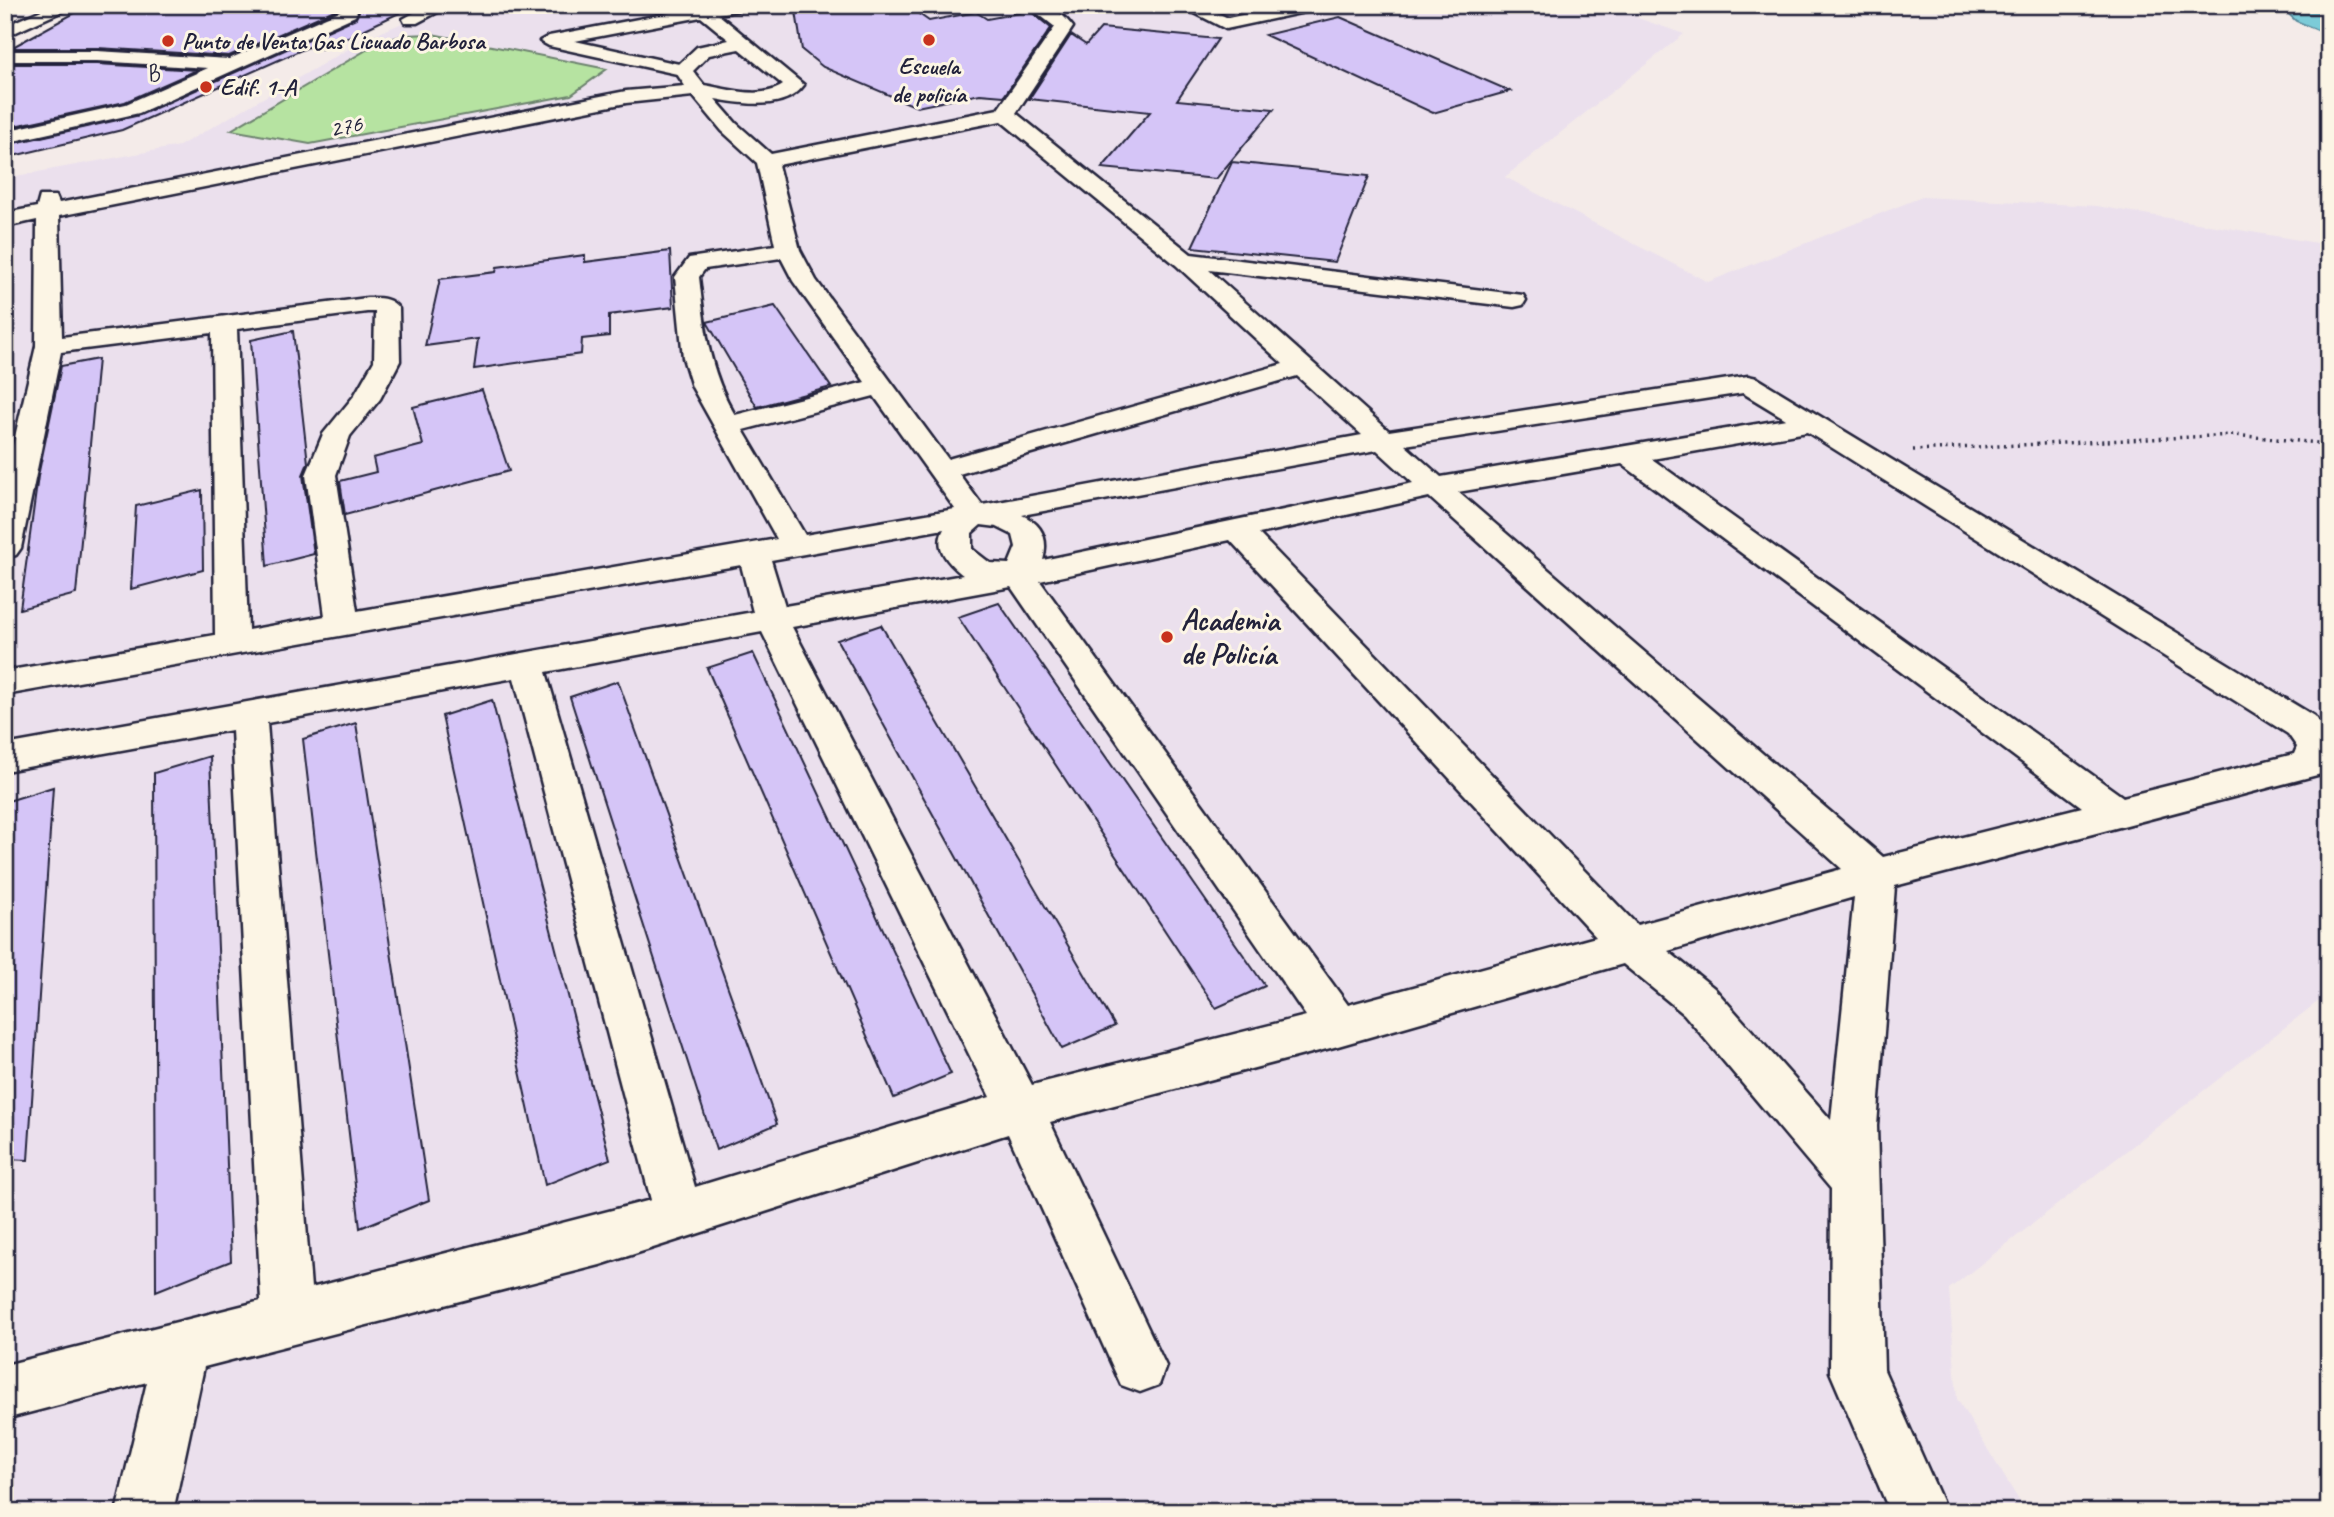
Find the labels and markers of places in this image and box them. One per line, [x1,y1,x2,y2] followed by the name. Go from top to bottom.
[182,26,487,56] place label: Punto de Venta Gas Licuado Barbosa
[921,32,937,48] marker: Escuela de policía
[160,33,176,49] marker: Punto de Venta Gas Licuado Barbosa
[892,51,968,109] place label: Escuela de policía
[220,72,298,102] place label: Edif. 1-A
[198,79,214,95] marker: Edif. 1-A
[1181,601,1282,673] place label: Academia de Policía
[1159,629,1175,645] marker: Academia de Policía

